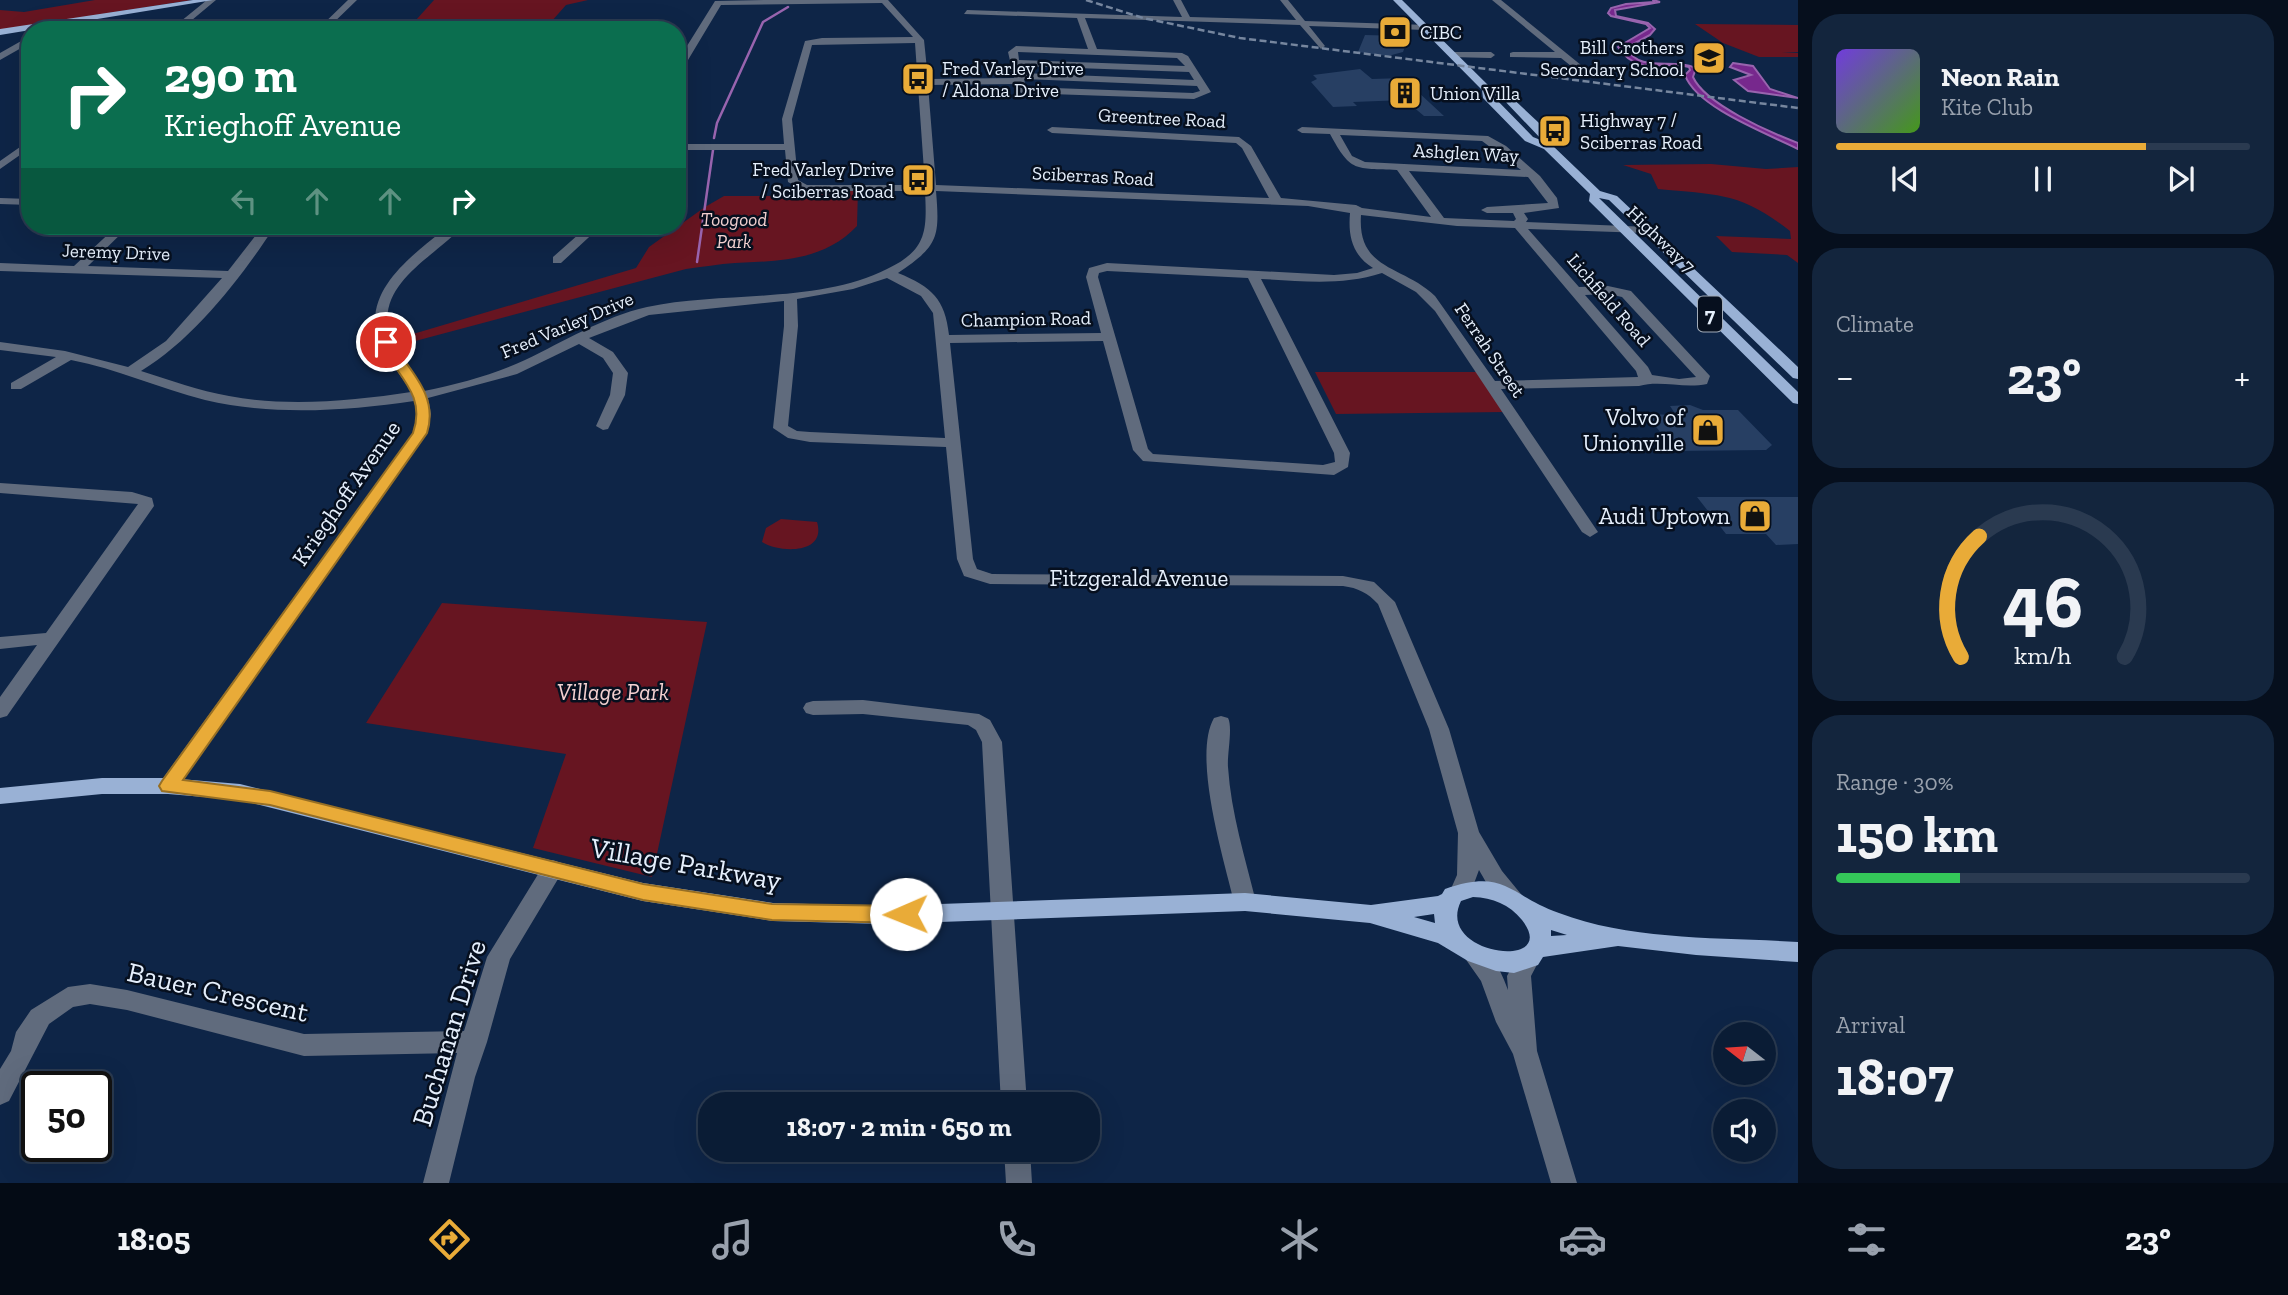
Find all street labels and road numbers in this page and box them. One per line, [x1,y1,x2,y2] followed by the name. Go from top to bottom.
[1098,103,1227,133] street label: Greentree Road
[1413,139,1520,167] street label: Ashglen Way
[1032,161,1155,191] street label: Sciberras Road
[1622,201,1700,277] street label: Highway 7
[61,239,171,265] street label: Jeremy Drive
[1562,249,1656,352] street label: Lichfield Road
[497,287,637,363] street label: Fred Varley Drive
[1698,296,1722,332] road number: 7
[1450,298,1530,402] street label: Ferrah Street
[961,306,1092,332] street label: Champion Road
[286,415,406,571] street label: Krieghoff Avenue
[1050,564,1228,592] street label: Fitzgerald Avenue
[587,831,785,897] street label: Village Parkway
[405,936,493,1130] street label: Buchanan Drive
[124,955,312,1029] street label: Bauer Crescent

